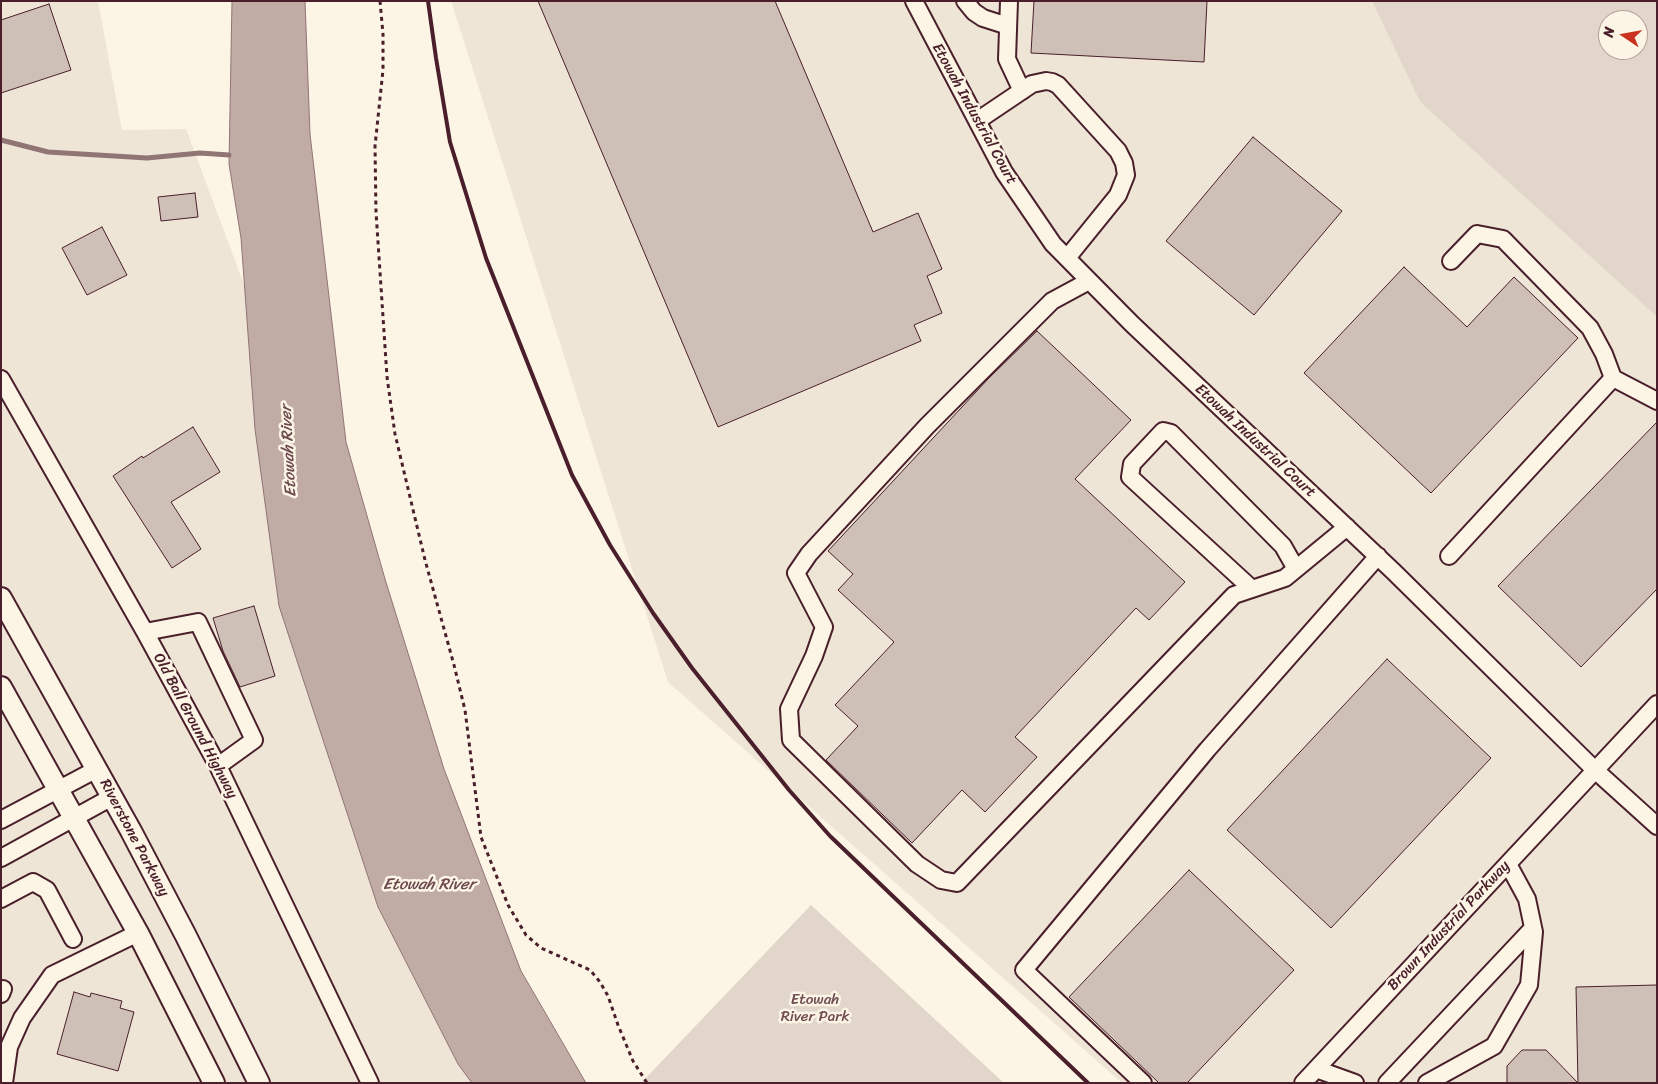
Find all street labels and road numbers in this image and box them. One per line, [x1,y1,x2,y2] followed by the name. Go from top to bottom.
[928,40,1020,188] street label: Etowah Industrial Court
[1191,380,1319,502] street label: Etowah Industrial Court
[149,650,241,802] street label: Old Ball Ground Highway
[95,776,173,900] street label: Riverstone Parkway
[1384,857,1514,995] street label: Brown Industrial Parkway

